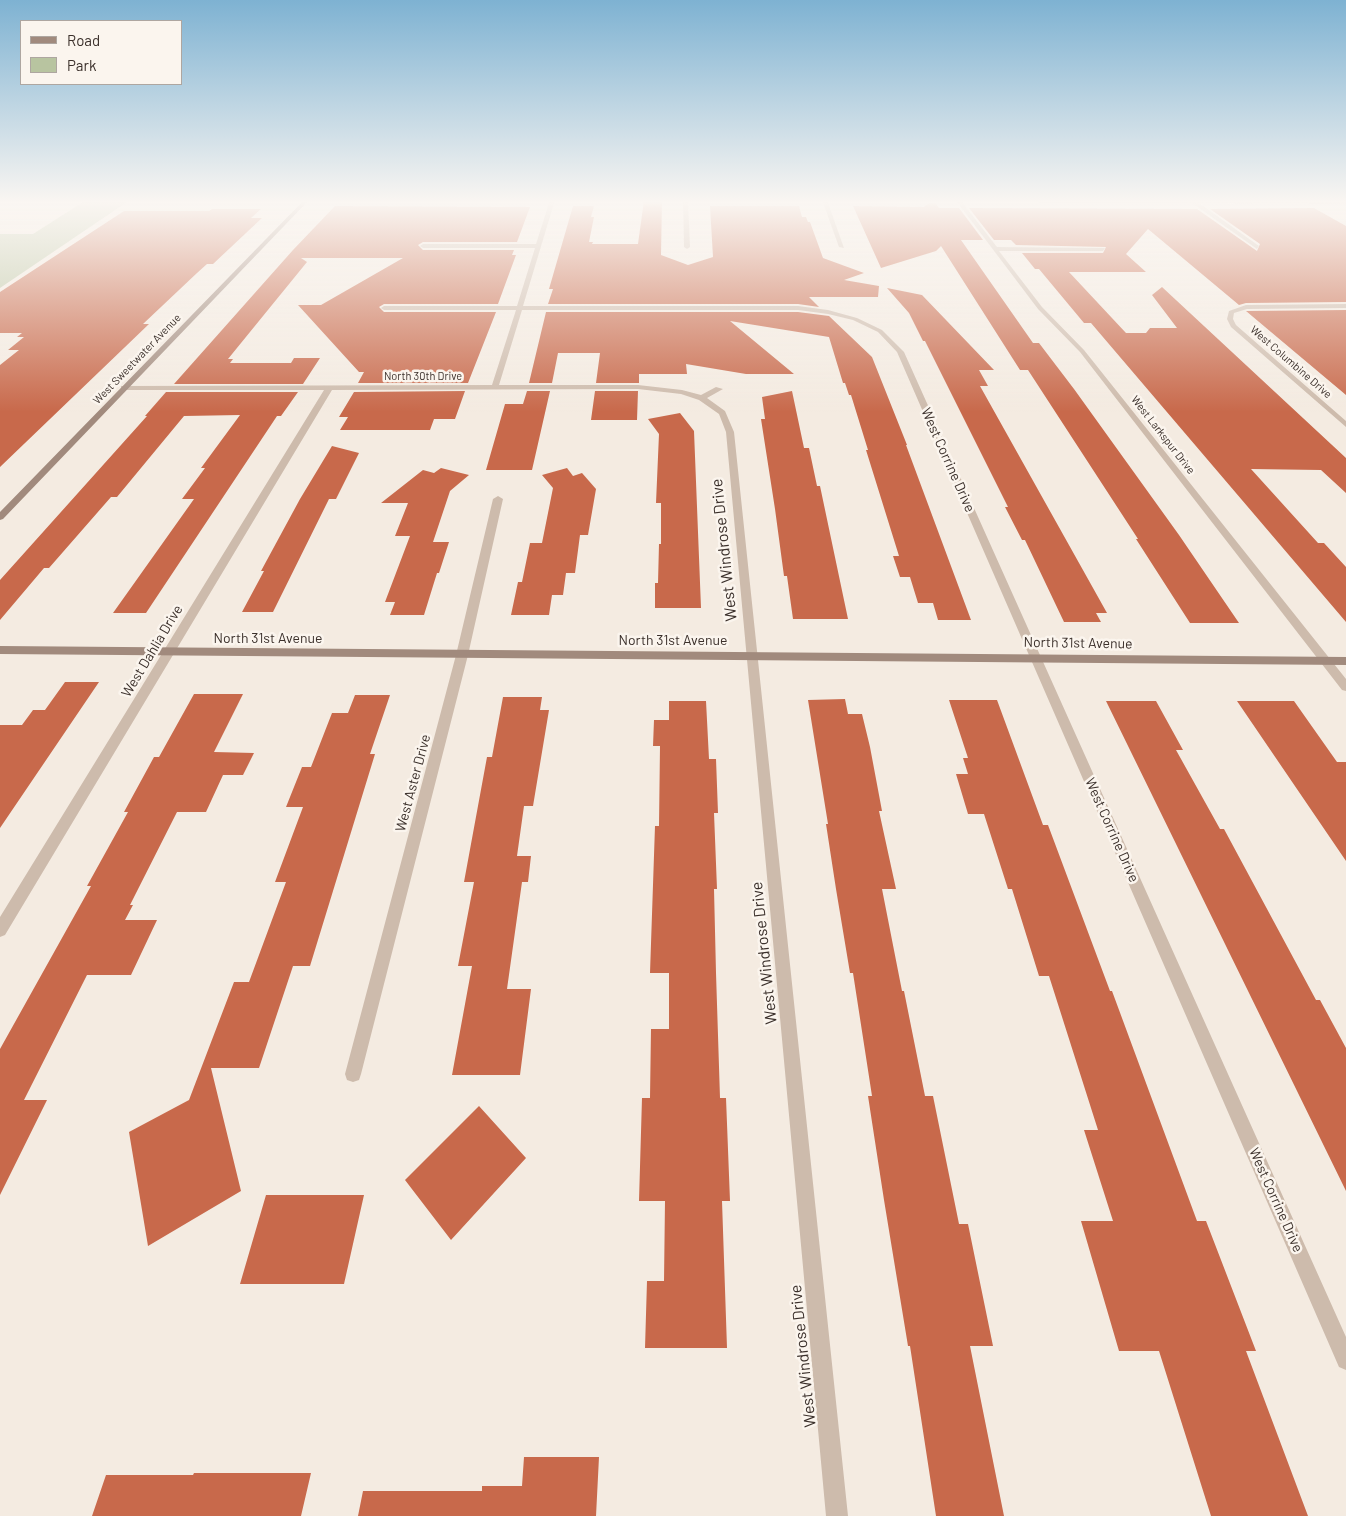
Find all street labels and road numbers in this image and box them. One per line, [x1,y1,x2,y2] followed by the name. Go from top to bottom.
[90,311,184,407] street label: West Sweetwater Avenue
[1248,323,1334,401] street label: West Columbine Drive
[384,369,462,383] street label: North 30th Drive
[1128,393,1198,477] street label: West Larkspur Drive
[917,405,979,515] street label: West Corrine Drive
[707,478,741,622] street label: West Windrose Drive
[118,602,186,700] street label: West Dahlia Drive
[214,630,322,646] street label: North 31st Avenue
[619,632,727,648] street label: North 31st Avenue
[1023,634,1133,652] street label: North 31st Avenue
[392,732,434,834] street label: West Aster Drive
[1081,775,1143,885] street label: West Corrine Drive
[747,881,781,1025] street label: West Windrose Drive
[1245,1145,1307,1255] street label: West Corrine Drive
[786,1284,820,1428] street label: West Windrose Drive

